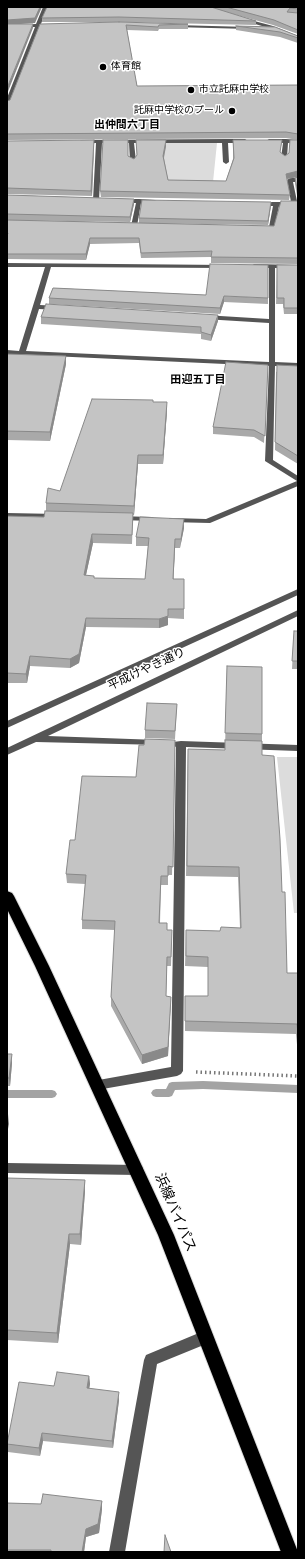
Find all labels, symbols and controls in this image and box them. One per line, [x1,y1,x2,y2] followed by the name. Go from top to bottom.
[111,61,141,73] place label: 体育館
[98,62,108,72] marker: 体育館
[199,84,269,96] place label: 市立託麻中学校
[186,85,196,95] marker: 市立託麻中学校
[134,105,224,117] place label: 託麻中学校のプール
[227,106,237,116] marker: 託麻中学校のプール
[94,119,160,133] district label: 出仲間六丁目
[171,374,225,388] district label: 田迎五丁目
[106,646,188,694] street label: 平成けやき通り
[150,1171,198,1255] street label: 浜線バイパス

